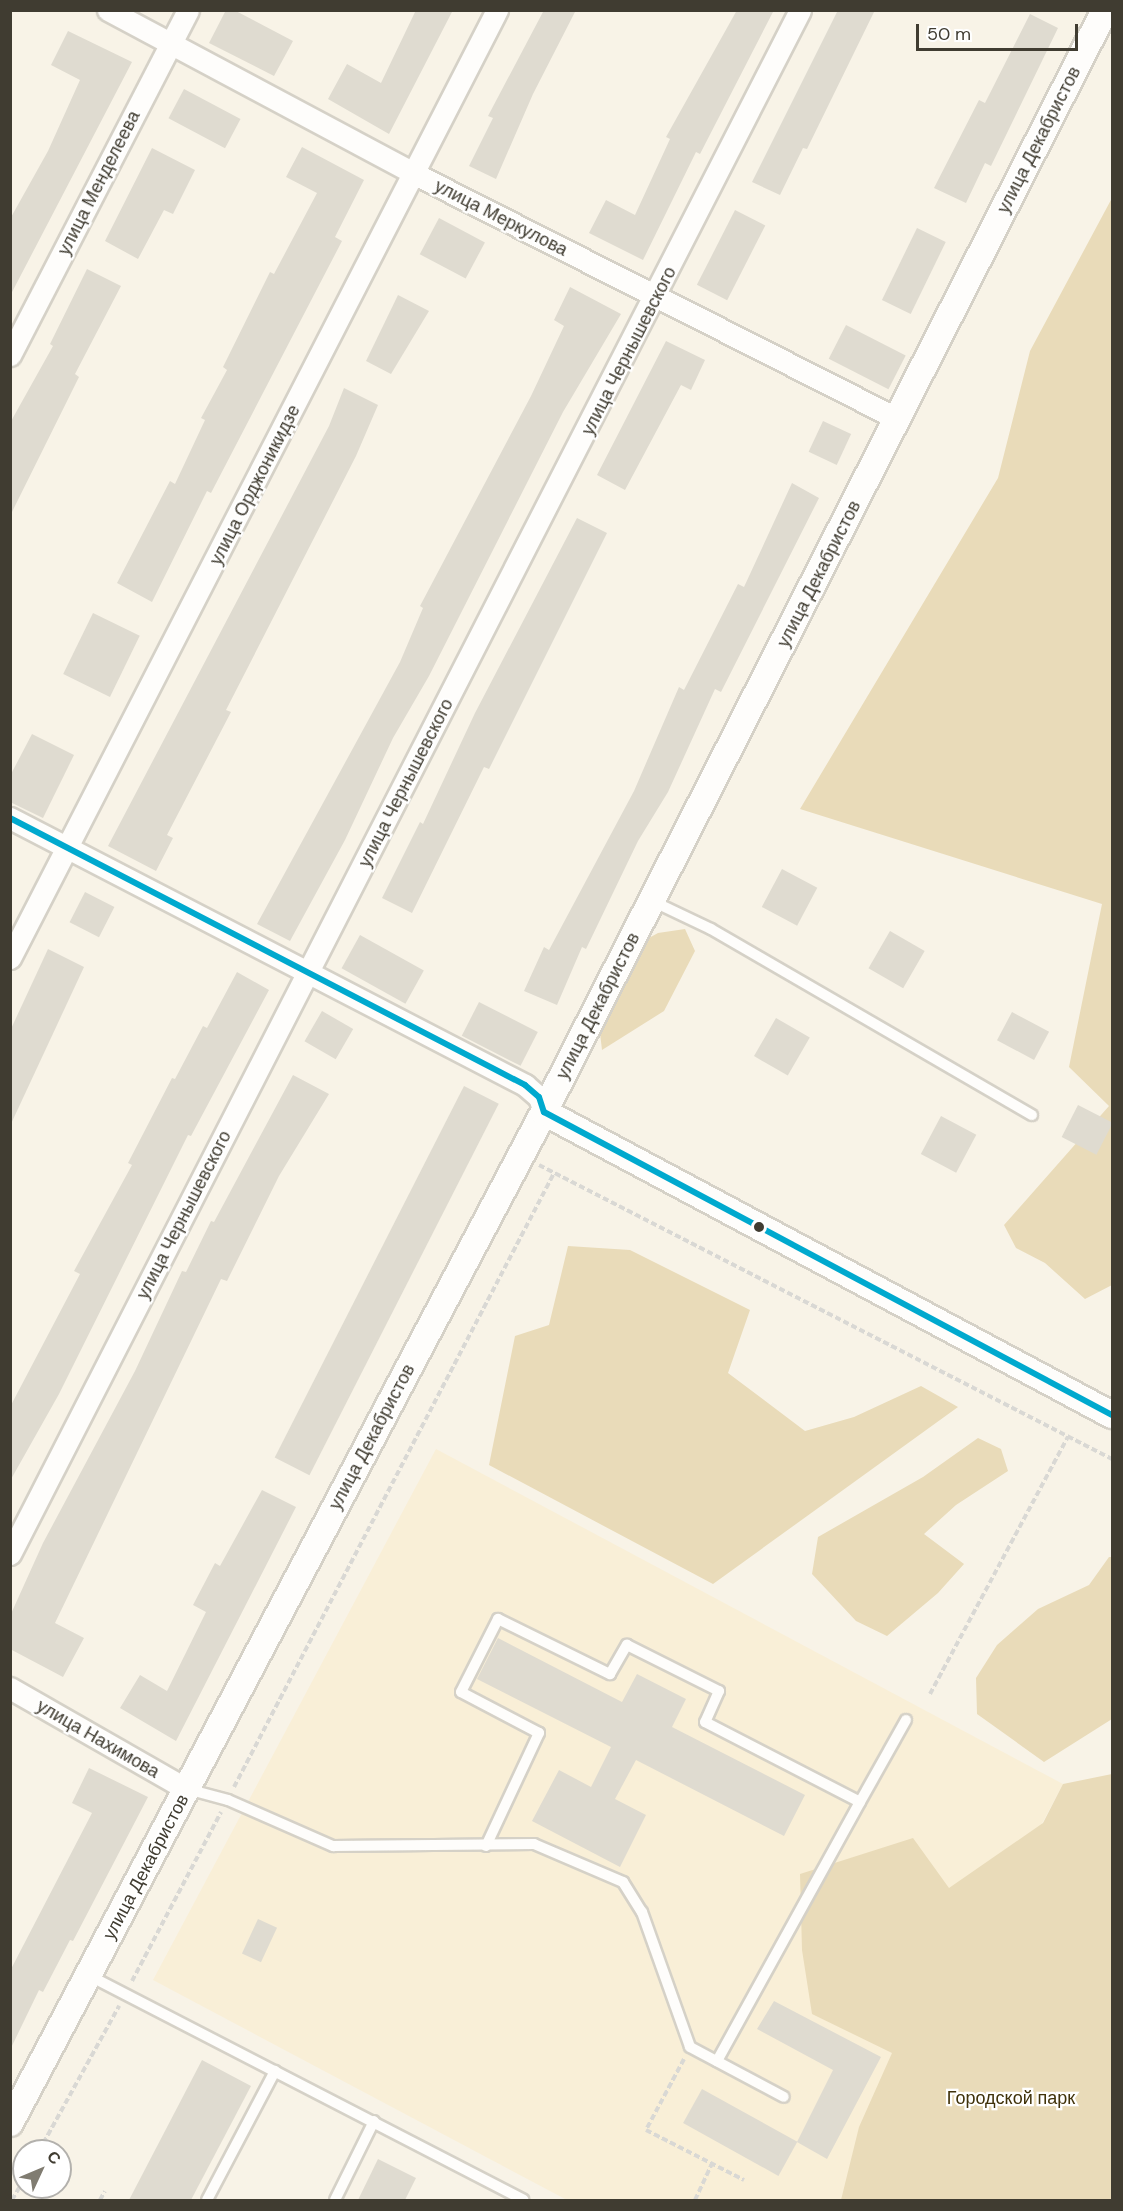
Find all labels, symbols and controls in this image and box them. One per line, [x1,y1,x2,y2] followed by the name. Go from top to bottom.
[919,12,1081,50] scale bar
[927,22,971,46] text: 50 m
[993,63,1085,217] street label: улица Декабристов
[53,107,145,259] street label: улица Менделеева
[431,175,571,261] street label: улица Меркулова
[577,263,681,439] street label: улица Чернышевского
[205,401,305,569] street label: улица Орджоникидзе
[773,497,865,651] street label: улица Декабристов
[354,695,458,871] street label: улица Чернышевского
[552,929,644,1083] street label: улица Декабристов
[132,1127,236,1303] street label: улица Чернышевского
[753,1221,765,1233] unlabelled marker
[324,1361,420,1513] street label: улица Декабристов
[33,1695,163,1783] street label: улица Нахимова
[98,1791,194,1943] street label: улица Декабристов
[947,2087,1075,2109] park label: Городской парк
[12,2139,72,2199] north arrow
[42,2146,65,2169] text: С

